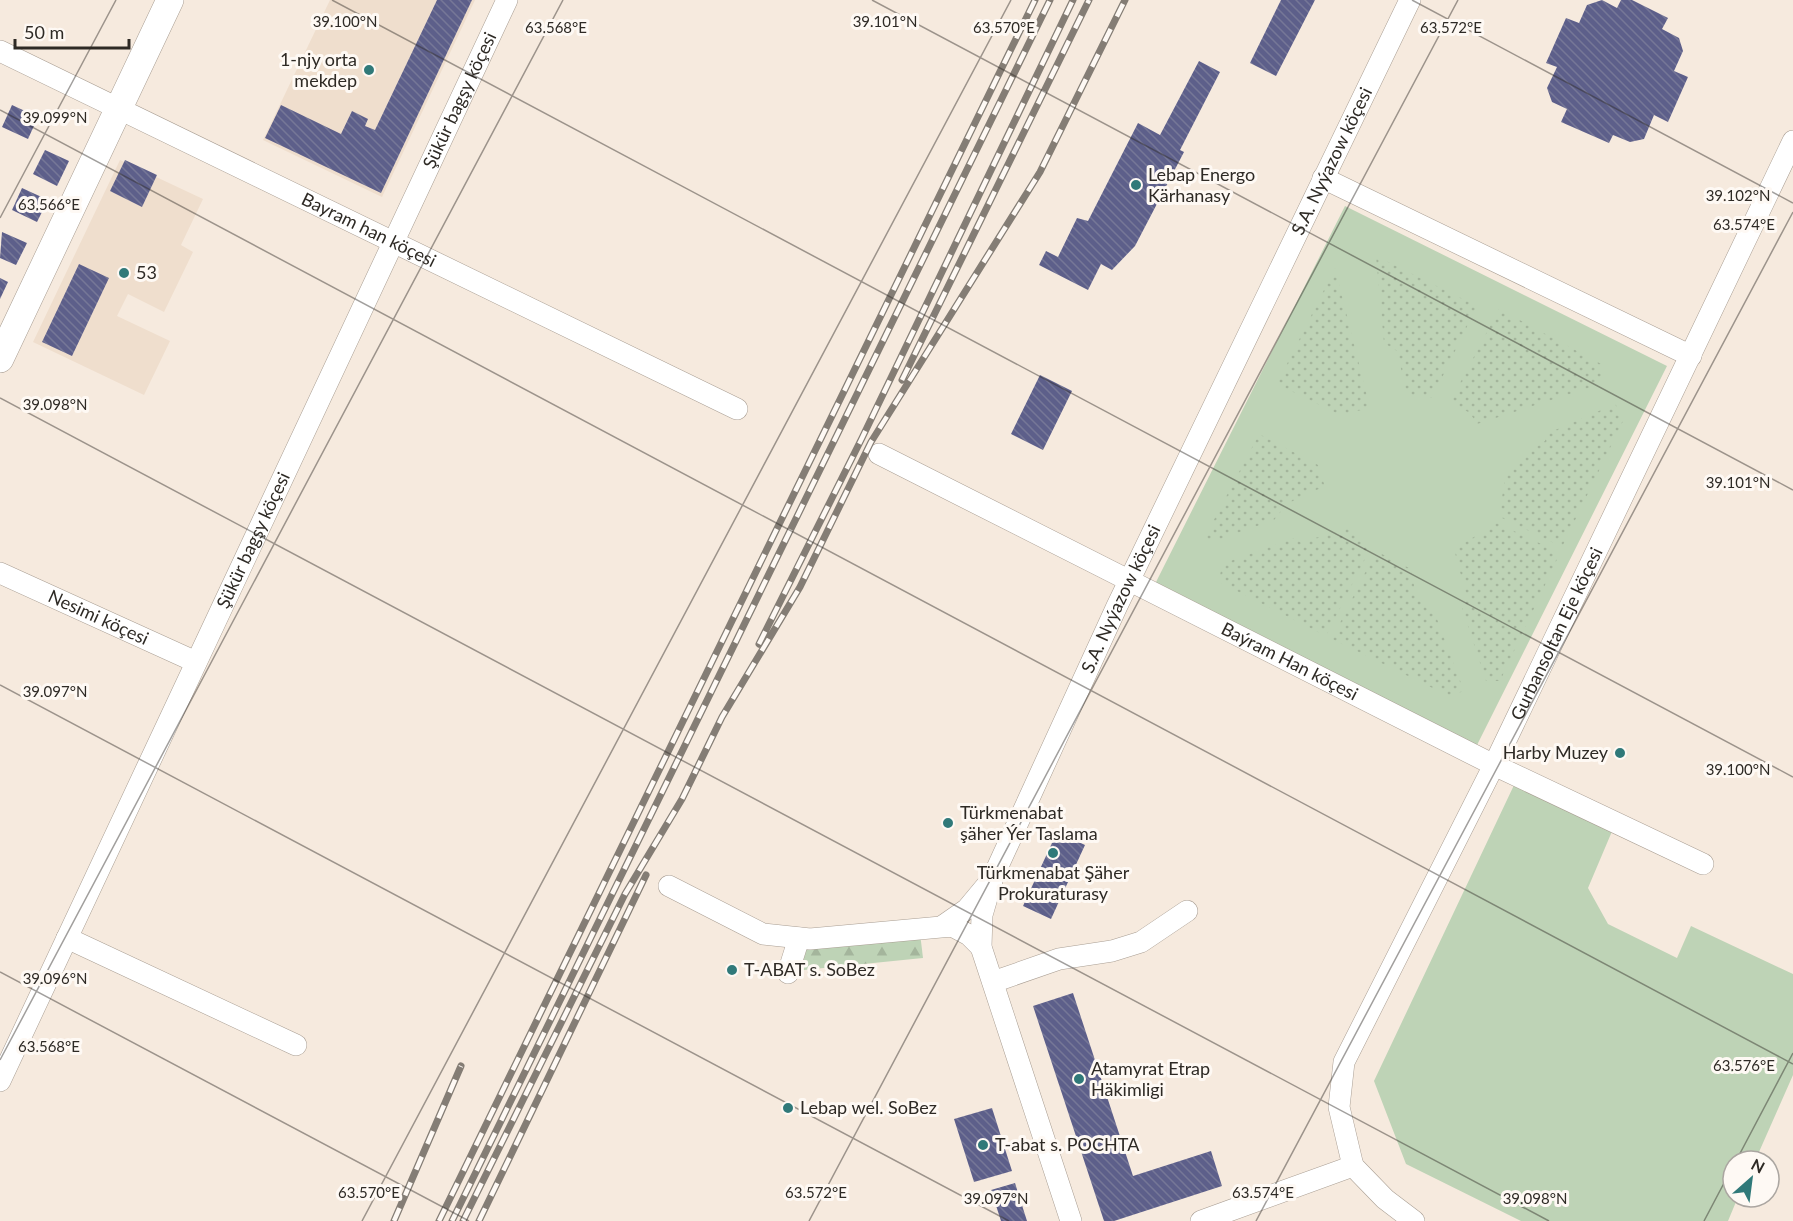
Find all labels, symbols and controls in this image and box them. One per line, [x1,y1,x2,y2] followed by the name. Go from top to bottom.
[15,12,129,50] scale bar
[313,12,377,30] text: 39.100°N
[853,12,917,30] text: 39.101°N
[525,18,587,36] text: 63.568°E
[973,18,1035,36] text: 63.570°E
[1420,18,1482,36] text: 63.572°E
[24,21,64,43] text: 50 m
[418,28,500,172] street label: Şükür bagşy köçesi
[280,48,357,91] place label: 1-njy orta mekdep
[362,63,376,77] marker: 1-njy orta mekdep
[1286,83,1376,238] street label: S.A. Nyýazow köçesi
[23,108,87,126] text: 39.099°N
[1148,163,1255,206] place label: Lebap Energo Kärhanasy
[1129,178,1143,192] marker: Lebap Energo Kärhanasy
[1706,186,1770,204] text: 39.102°N
[298,187,440,271] street label: Bayram han köçesi
[18,195,80,213] text: 63.566°E
[1713,215,1775,233] text: 63.574°E
[136,261,157,283] place label: 53
[117,266,131,280] marker: 53
[23,395,87,413] text: 39.098°N
[211,468,294,612] street label: Şükür bagşy köçesi
[1706,473,1770,491] text: 39.101°N
[1076,521,1165,676] street label: S.A. Nyýazow köçesi
[1505,544,1607,723] street label: Gurbansoltan Eje köçesi
[45,584,152,649] street label: Nesimi köçesi
[1218,617,1362,704] street label: Baýram Han köçesi
[23,682,87,700] text: 39.097°N
[1503,741,1609,763] place label: Harby Muzey
[1613,746,1627,760] marker: Harby Muzey
[1706,760,1770,778] text: 39.100°N
[960,801,1098,844] place label: Türkmenabat şäher Ýer Taslama
[941,816,955,830] marker: Türkmenabat şäher Ýer Taslama
[1046,846,1060,860] marker: Türkmenabat Şäher Prokuraturasy
[977,861,1130,904] place label: Türkmenabat Şäher Prokuraturasy
[744,958,875,980] place label: T-ABAT s. SoBez
[725,963,739,977] marker: T-ABAT s. SoBez
[23,969,87,987] text: 39.096°N
[18,1037,80,1055] text: 63.568°E
[1713,1056,1775,1074] text: 63.576°E
[1091,1057,1210,1100] place label: Atamyrat Etrap Häkimligi
[1072,1072,1086,1086] marker: Atamyrat Etrap Häkimligi
[800,1096,937,1118] place label: Lebap wel. SoBez
[781,1101,795,1115] marker: Lebap wel. SoBez
[995,1133,1140,1155] place label: T-abat s. POCHTA
[976,1138,990,1152] marker: T-abat s. POCHTA
[1721,1149,1781,1209] north arrow
[1748,1154,1768,1177] text: N
[338,1183,400,1201] text: 63.570°E
[785,1183,847,1201] text: 63.572°E
[1232,1183,1294,1201] text: 63.574°E
[964,1189,1028,1207] text: 39.097°N
[1503,1189,1567,1207] text: 39.098°N

